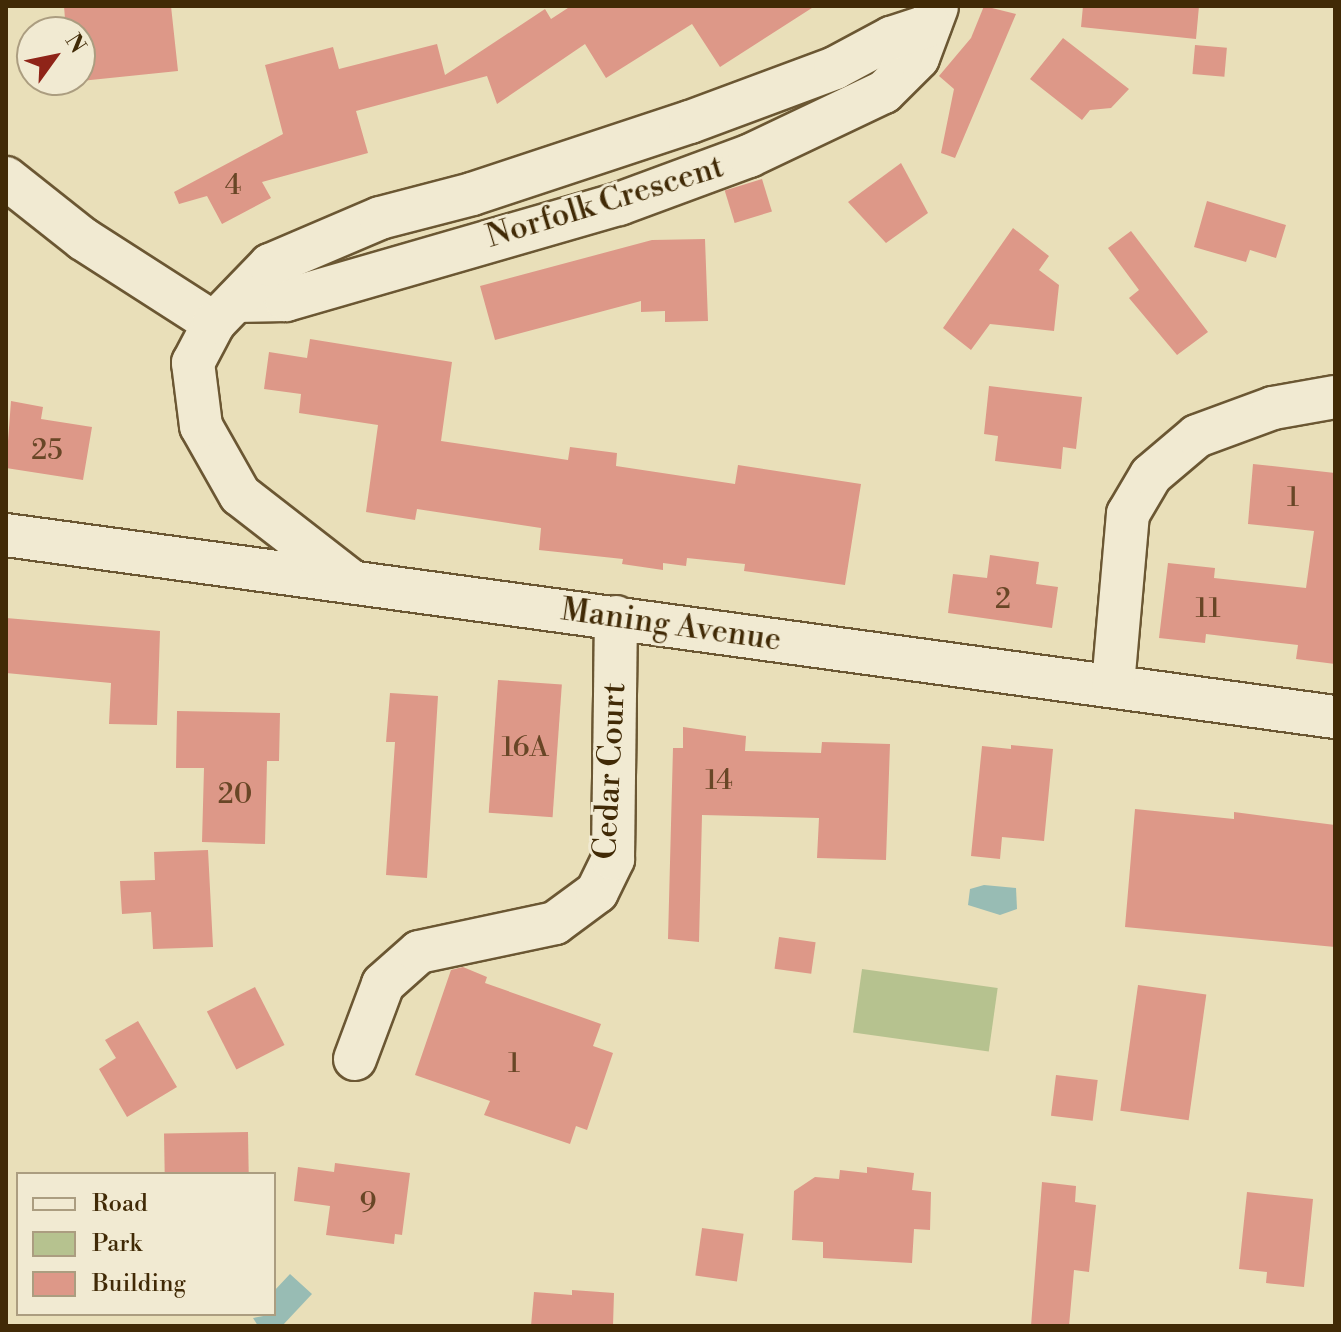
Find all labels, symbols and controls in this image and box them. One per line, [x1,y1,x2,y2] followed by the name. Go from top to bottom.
[16,16,96,96] north arrow
[59,29,91,58] text: N
[482,148,728,256] street label: Norfolk Crescent
[225,169,241,203] house number: 4
[31,434,63,468] house number: 25
[1287,481,1299,515] house number: 1
[995,583,1011,617] house number: 2
[558,591,784,659] street label: Maning Avenue
[1195,592,1221,626] house number: 11
[586,682,634,860] street label: Cedar Court
[501,731,549,765] house number: 16A
[705,764,733,798] house number: 14
[218,778,252,812] house number: 20
[508,1047,520,1081] house number: 1
[16,1172,276,1316] legend
[360,1187,376,1221] house number: 9
[92,1189,148,1219] text: Road
[92,1229,142,1259] text: Park
[92,1269,186,1299] text: Building

